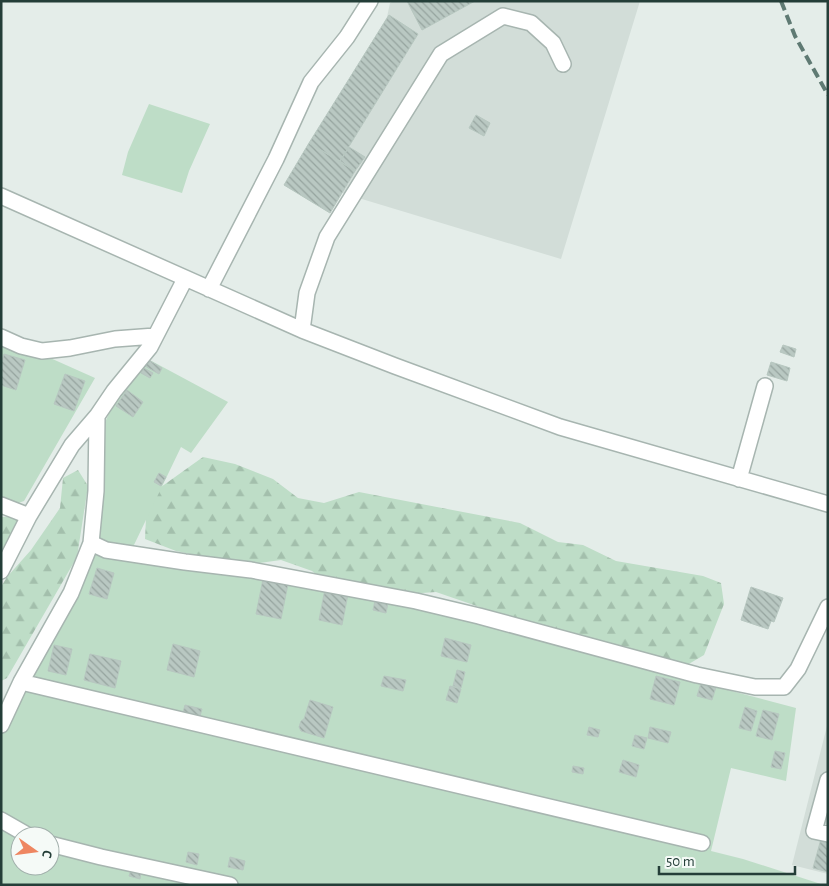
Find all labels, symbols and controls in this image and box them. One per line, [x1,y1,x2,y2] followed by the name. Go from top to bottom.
[10,826,60,876] north arrow
[659,844,795,876] scale bar
[39,848,54,860] text: С
[666,854,695,869] text: 50 m

